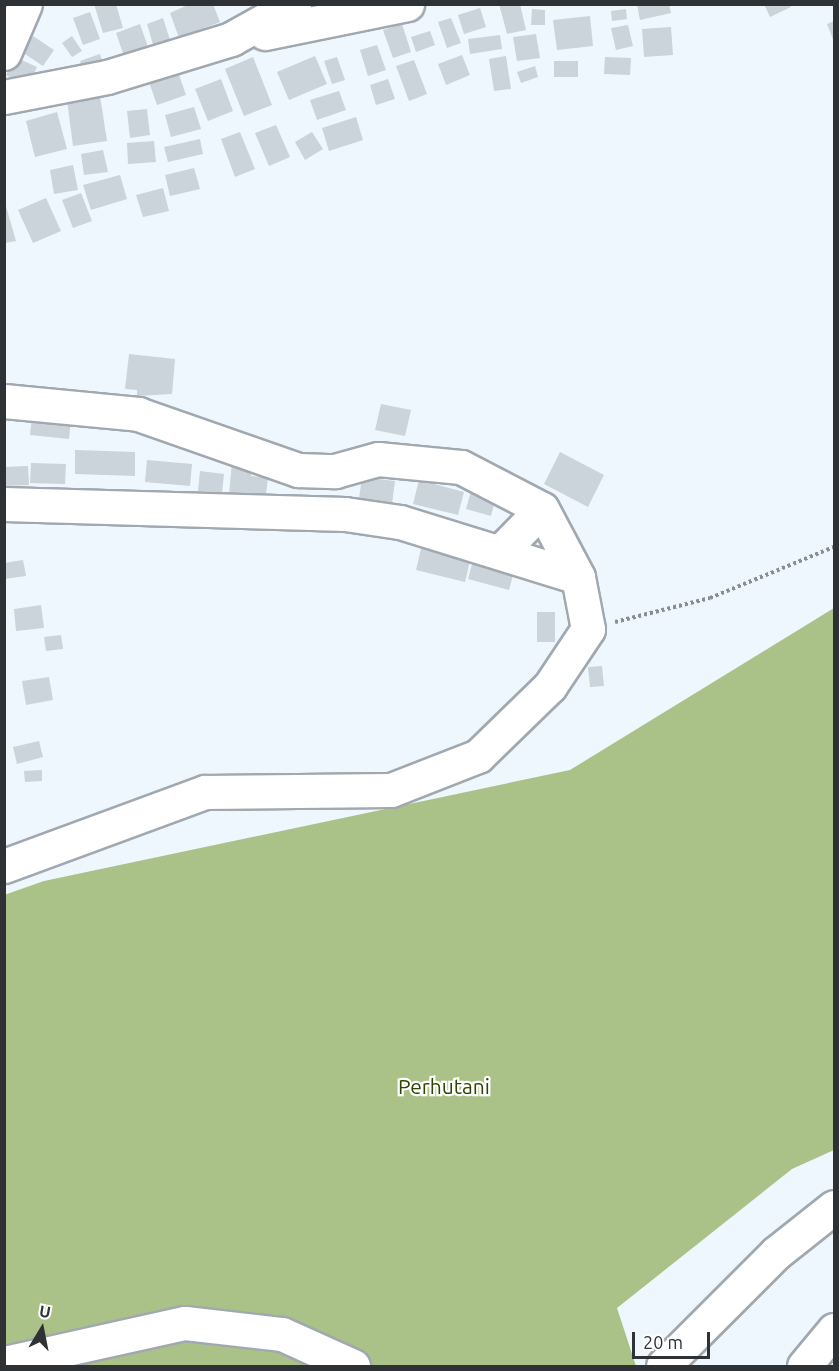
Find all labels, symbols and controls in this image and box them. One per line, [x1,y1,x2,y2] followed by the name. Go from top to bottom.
[398,1073,490,1099] park label: Perhutani
[12,1299,72,1359] north arrow
[38,1301,52,1321] text: U
[635,1320,713,1358] scale bar
[643,1332,683,1352] text: 20 m

